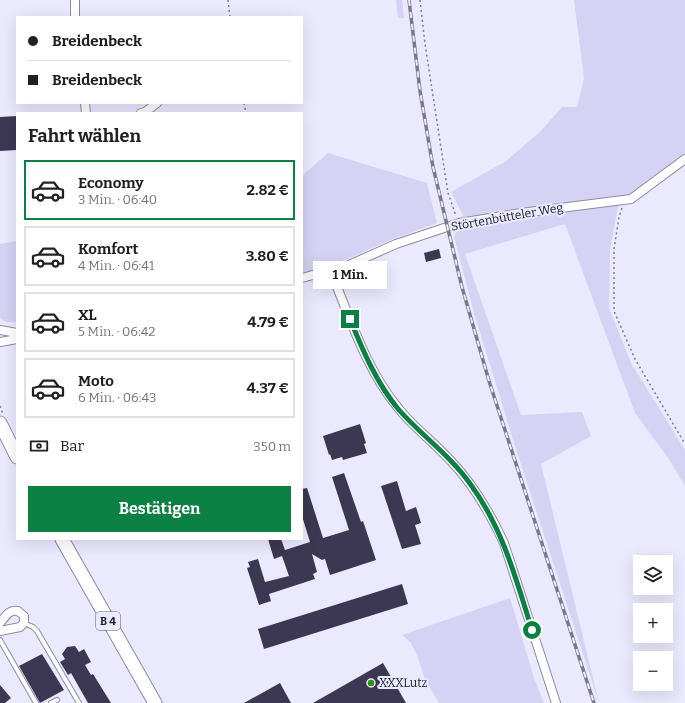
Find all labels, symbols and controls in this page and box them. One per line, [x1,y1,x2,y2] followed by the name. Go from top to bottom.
[52,32,142,50] text: Breidenbeck
[52,71,142,89] text: Breidenbeck
[28,125,141,147] text: Fahrt wählen
[30,172,66,208] icon: car
[78,174,144,192] text: Economy
[246,181,289,199] text: 2.82 €
[78,192,157,207] text: 3 Min. · 06:40
[450,200,564,234] street label: Störtenbütteler Weg
[30,238,66,274] icon: car
[78,240,138,258] text: Komfort
[246,247,289,265] text: 3.80 €
[78,258,154,273] text: 4 Min. · 06:41
[313,261,387,289] callout: 1 Min.
[332,267,368,282] text: 1 Min.
[30,304,66,340] icon: car
[78,306,97,324] text: XL
[341,310,359,328] route end
[247,313,289,331] text: 4.79 €
[78,324,155,339] text: 5 Min. · 06:42
[30,370,66,406] icon: car
[78,372,114,390] text: Moto
[247,379,289,397] text: 4.37 €
[78,390,156,405] text: 6 Min. · 06:43
[28,435,50,457] icon: cash
[60,437,84,455] text: Bar
[253,439,291,454] text: 350 m
[28,486,291,532] button: Bestätigen
[633,555,673,691] map controls
[633,555,673,595] button: layers
[633,603,673,643] button: +
[96,612,120,630] road number: B 4
[523,621,541,639] route start
[633,651,673,691] button: −
[379,676,428,690] place label: XXXLutz
[366,678,376,688] marker: XXXLutz

